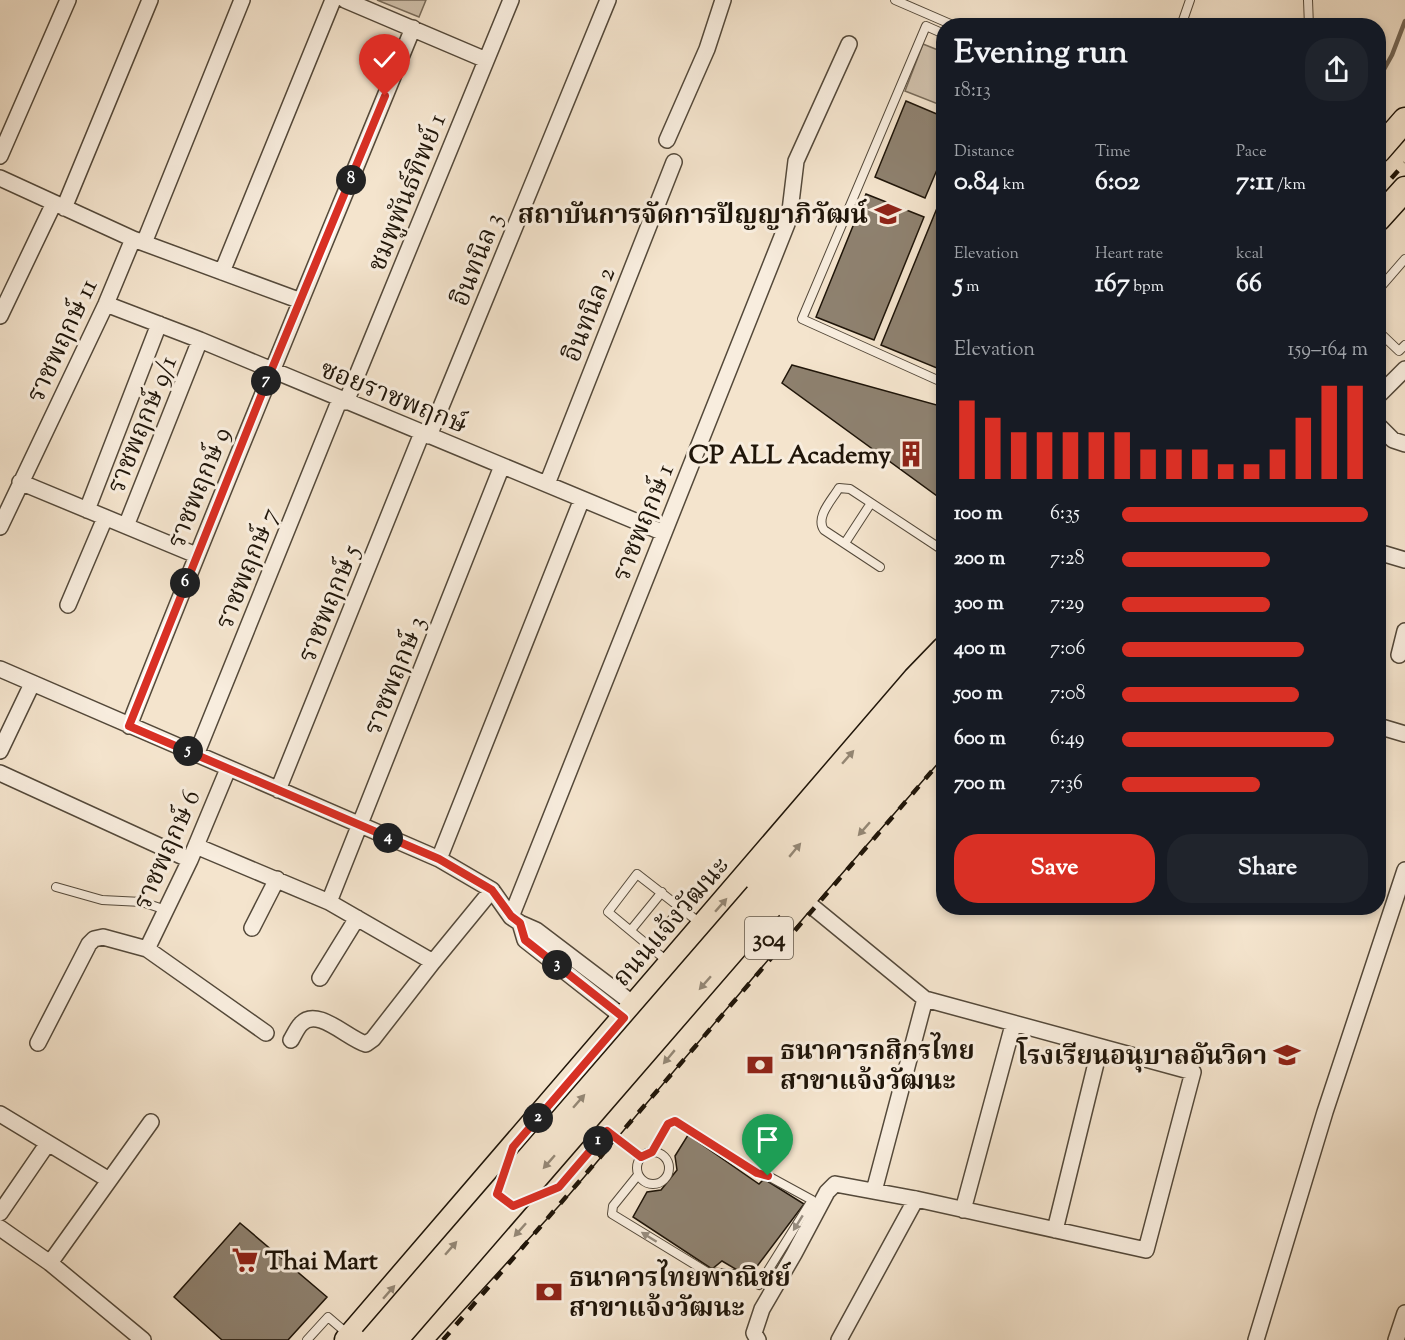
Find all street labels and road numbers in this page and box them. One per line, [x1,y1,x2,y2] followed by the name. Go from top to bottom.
[360,108,457,277] street label: ชมพูพันธ์ทิพย์ 1
[443,208,514,312] street label: อินทนิล 3
[554,262,626,368] street label: อินทนิล 2
[19,273,108,409] street label: ราชพฤกษ์ 11
[99,351,188,499] street label: ราชพฤกษ์ 9/1
[314,352,472,445] street label: ซอยราชพฤกษ์
[159,422,241,554] street label: ราชพฤกษ์ 9
[604,459,685,587] street label: ราชพฤกษ์ 1
[207,503,289,635] street label: ราชพฤกษ์ 7
[290,540,371,668] street label: ราชพฤกษ์ 5
[356,611,437,741] street label: ราชพฤกษ์ 3
[125,784,211,916] street label: ราชพฤกษ์ 6
[605,849,739,996] street label: ถนนแจ้งวัฒนะ
[745,917,793,959] road number: 304

